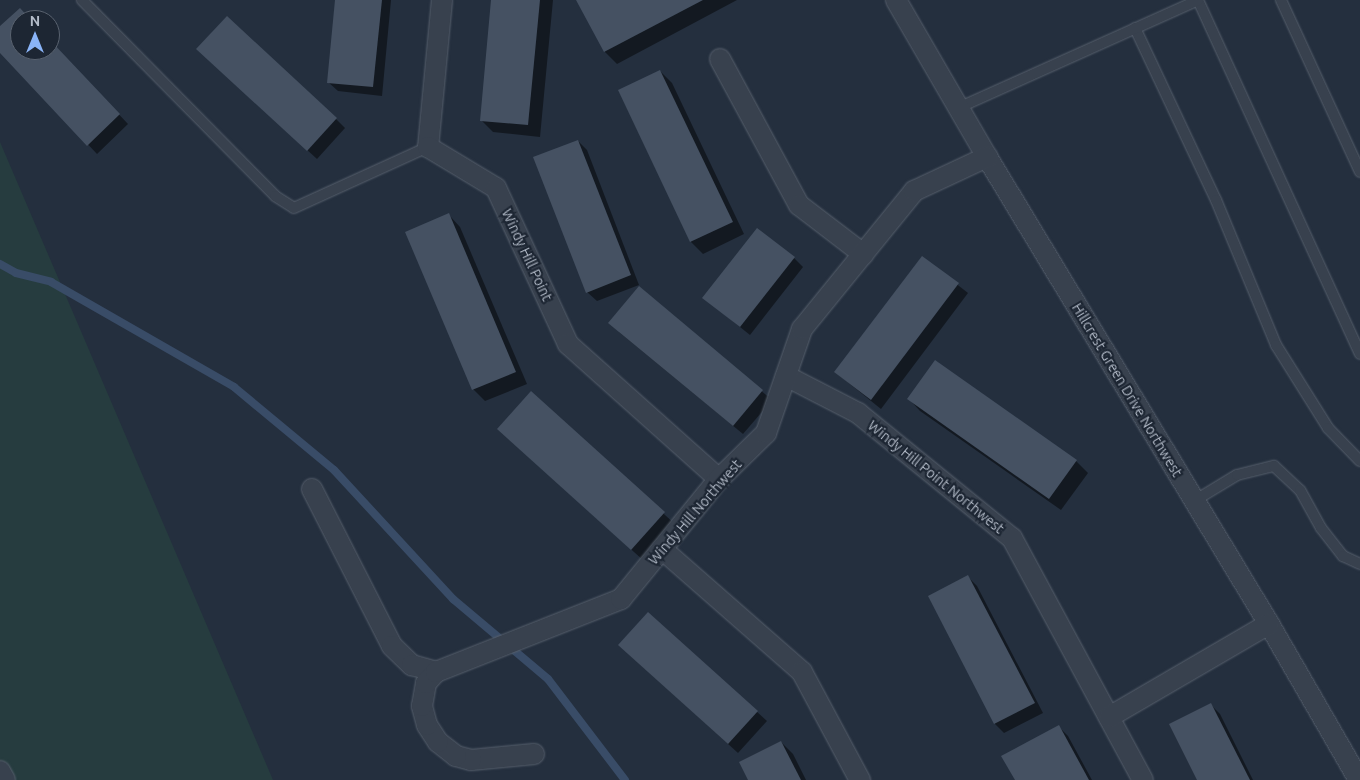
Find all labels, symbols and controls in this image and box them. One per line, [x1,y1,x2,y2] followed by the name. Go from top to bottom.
[10,10,60,60] north arrow
[30,13,40,29] text: N
[498,206,556,304] street label: Windy Hill Point
[1068,300,1186,480] street label: Hillcrest Green Drive Northwest
[865,417,1007,537] street label: Windy Hill Point Northwest
[645,456,745,568] street label: Windy Hill Northwest

